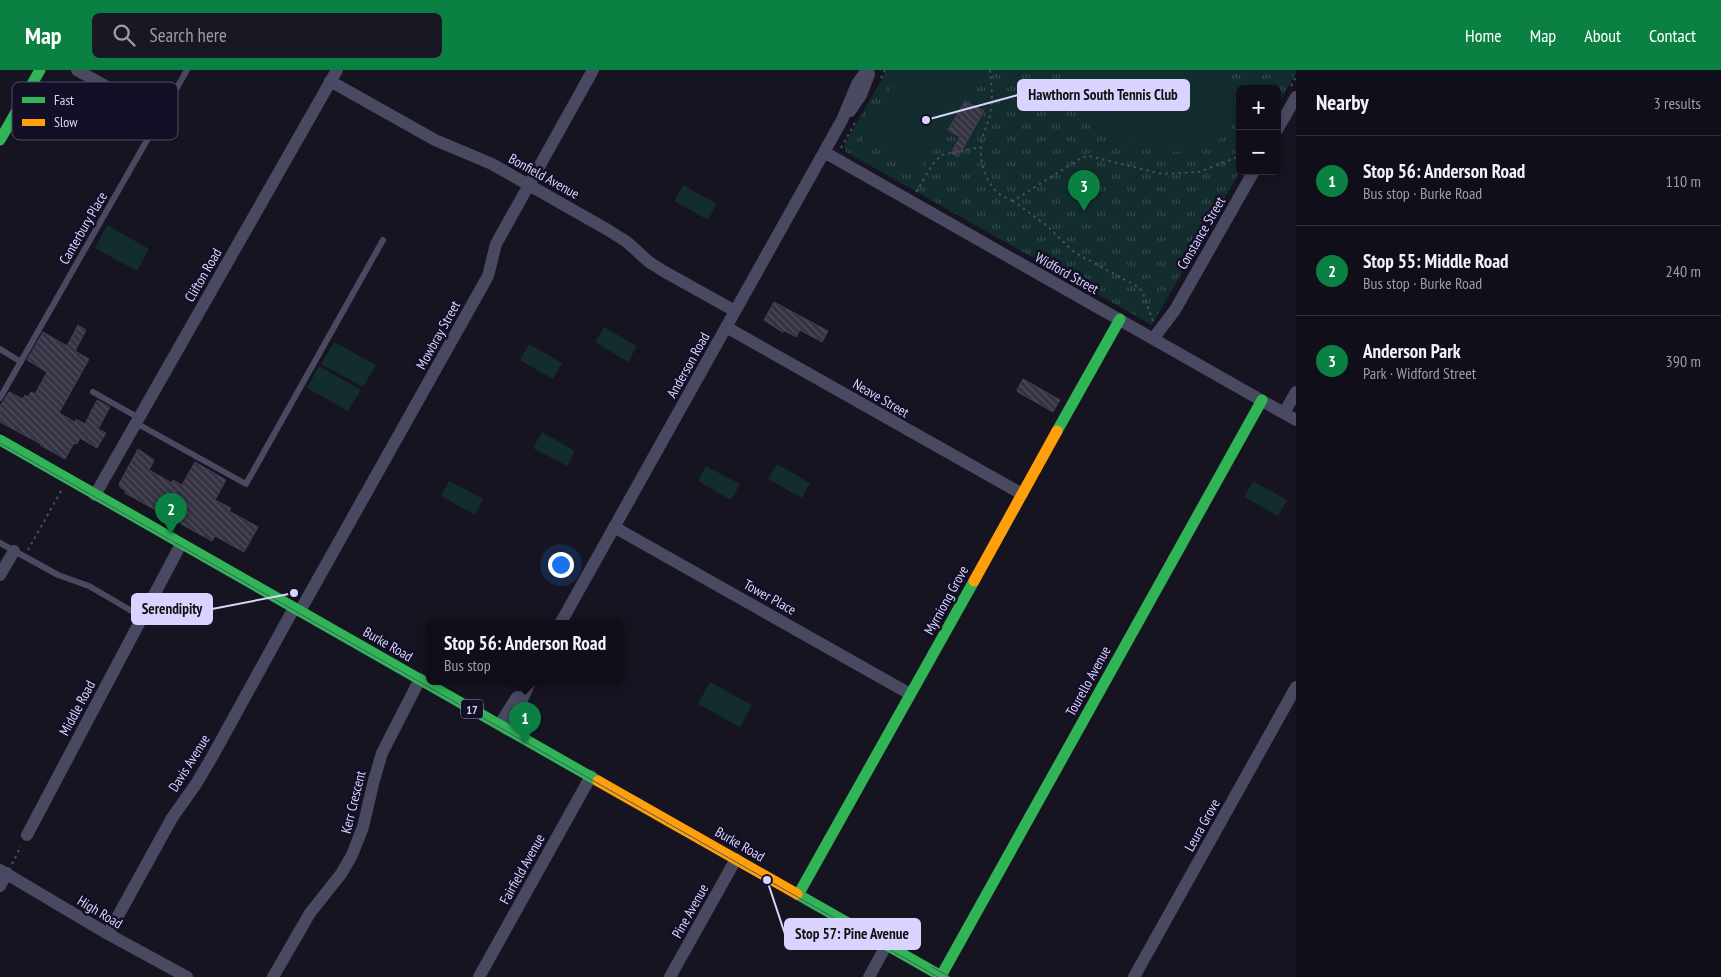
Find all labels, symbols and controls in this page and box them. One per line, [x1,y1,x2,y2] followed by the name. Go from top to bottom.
[92,13,442,58] search box
[25,20,62,51] text: Map
[110,21,138,49] icon: search
[150,23,227,47] text: Search here
[1465,24,1502,47] text: Home
[1530,24,1556,47] text: Map
[1584,24,1621,47] text: About
[1649,24,1696,47] text: Contact
[1018,80,1189,110] callout: Hawthorn South Tennis Club
[12,82,178,140] legend
[1028,85,1178,104] text: Hawthorn South Tennis Club
[1236,85,1281,175] map controls
[1236,85,1281,130] button: +
[1316,89,1369,116] text: Nearby
[54,91,74,109] text: Fast
[1654,93,1701,113] text: 3 results
[54,113,78,131] text: Slow
[1236,130,1281,175] button: −
[506,149,583,203] street label: Bonfield Avenue
[1363,159,1525,183] text: Stop 56: Anderson Road
[1068,170,1100,211] pin: 3
[1328,171,1336,191] text: 1
[1666,171,1701,191] text: 110 m
[1363,183,1482,203] text: Bus stop · Burke Road
[55,188,111,268] street label: Canterbury Place
[1173,193,1229,273] street label: Constance Street
[180,245,226,305] street label: Clifton Road
[1032,248,1102,298] street label: Widford Street
[1363,249,1509,273] text: Stop 55: Middle Road
[1328,261,1336,281] text: 2
[1666,261,1701,281] text: 240 m
[1363,273,1482,293] text: Bus stop · Burke Road
[412,298,464,372] street label: Mowbray Street
[663,329,713,401] street label: Anderson Road
[1363,339,1461,363] text: Anderson Park
[1328,351,1336,371] text: 3
[1666,351,1701,371] text: 390 m
[1363,363,1476,383] text: Park · Widford Street
[850,375,913,421] street label: Neave Street
[155,493,187,534] pin: 2
[548,552,574,578] your location
[920,562,972,638] street label: Myrniong Grove
[741,575,800,619] street label: Tower Place
[132,594,212,624] callout: Serendipity
[142,599,203,618] text: Serendipity
[426,620,624,685] popup
[360,623,416,665] street label: Burke Road
[444,631,606,655] text: Stop 56: Anderson Road
[1061,643,1115,719] street label: Tourello Avenue
[444,655,491,675] text: Bus stop
[55,677,99,739] street label: Middle Road
[461,700,483,718] road number: 17
[509,702,541,743] pin: 1
[164,731,214,795] street label: Davis Avenue
[337,769,369,835] street label: Kerr Crescent
[1180,795,1224,854] street label: Leura Grove
[712,823,768,865] street label: Burke Road
[495,831,549,907] street label: Fairfield Avenue
[668,881,712,941] street label: Pine Avenue
[74,892,126,932] street label: High Road
[785,919,920,949] callout: Stop 57: Pine Avenue
[795,924,909,943] text: Stop 57: Pine Avenue

